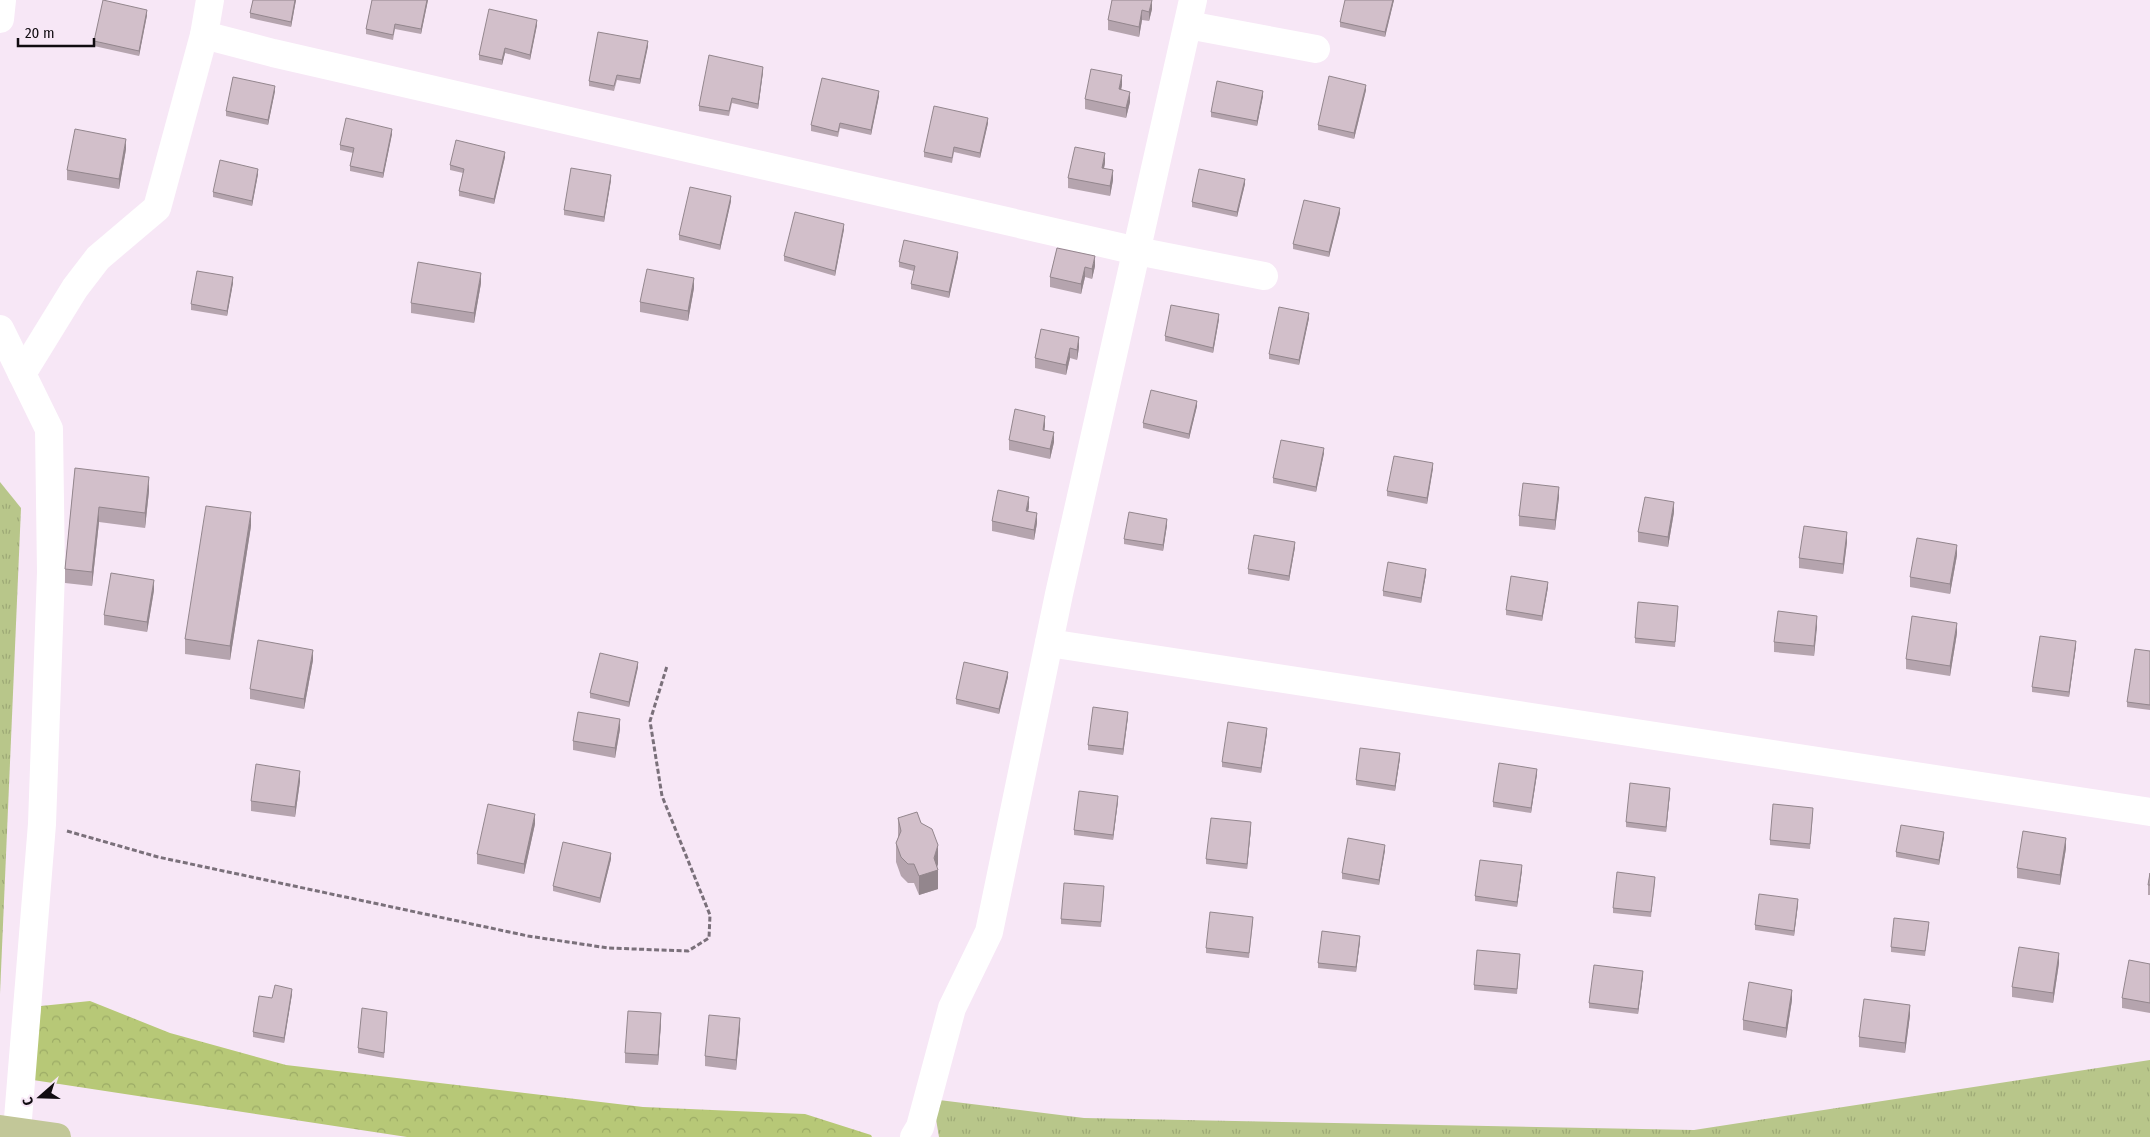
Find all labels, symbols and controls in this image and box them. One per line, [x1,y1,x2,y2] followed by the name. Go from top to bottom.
[18,15,94,47] scale bar
[25,24,55,42] text: 20 m
[15,1072,65,1122] north arrow
[19,1094,37,1108] text: С

